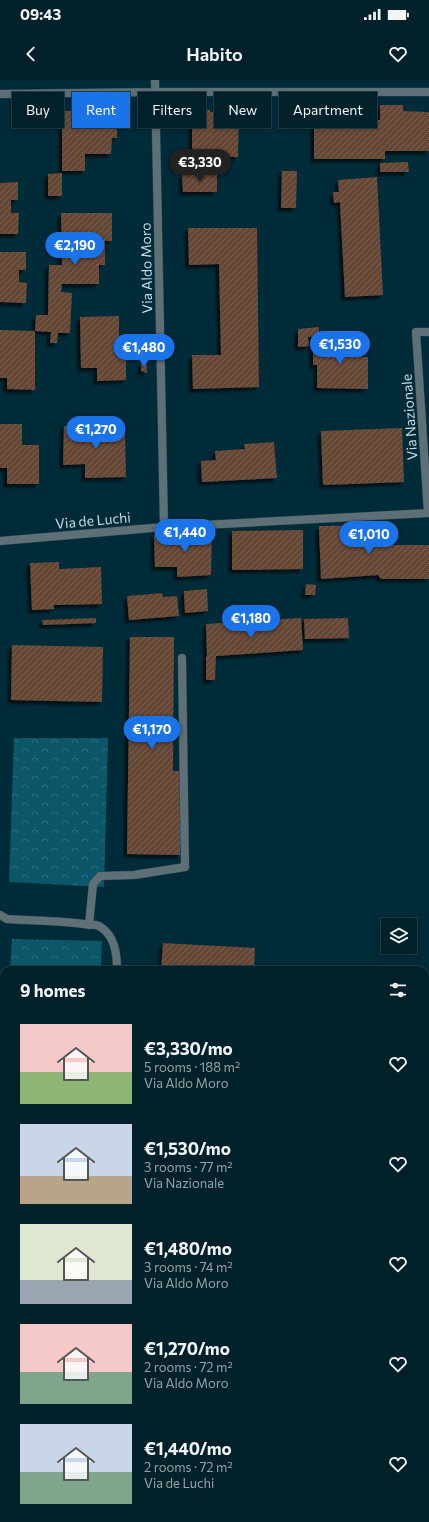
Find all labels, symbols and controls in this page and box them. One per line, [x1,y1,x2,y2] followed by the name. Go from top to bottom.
[20,5,61,23] text: 09:43
[20,43,42,65] icon: back
[186,43,243,65] text: Habito
[387,43,409,65] icon: heart
[12,92,64,128] chip: Buy
[72,92,130,128] chip: Rent
[138,92,206,128] chip: Filters
[214,92,271,128] chip: New
[279,92,377,128] chip: Apartment
[167,149,233,183] pin: €3,330
[178,154,222,170] text: €3,330
[137,222,155,314] street label: Via Aldo Moro
[42,232,108,266] pin: €2,190
[54,237,96,253] text: €2,190
[307,331,373,365] pin: €1,530
[111,334,177,368] pin: €1,480
[319,336,361,352] text: €1,530
[123,339,165,355] text: €1,480
[398,373,420,461] street label: Via Nazionale
[63,416,129,450] pin: €1,270
[75,421,117,437] text: €1,270
[55,508,131,532] street label: Via de Luchi
[152,519,218,553] pin: €1,440
[336,521,402,555] pin: €1,010
[164,524,206,540] text: €1,440
[348,526,390,542] text: €1,010
[218,605,284,639] pin: €1,180
[231,610,271,626] text: €1,180
[119,716,185,750] pin: €1,170
[133,721,171,737] text: €1,170
[381,918,417,954] map controls
[381,918,417,954] button: layers
[387,979,409,1001] icon: filters
[20,980,85,1001] text: 9 homes
[144,1038,233,1059] text: €3,330/mo
[52,1040,100,1088] icon: home
[387,1053,409,1075] icon: heart
[144,1059,240,1075] text: 5 rooms · 188 m²
[144,1075,229,1091] text: Via Aldo Moro
[144,1138,231,1159] text: €1,530/mo
[52,1140,100,1188] icon: home
[387,1153,409,1175] icon: heart
[144,1159,233,1175] text: 3 rooms · 77 m²
[144,1175,224,1191] text: Via Nazionale
[144,1238,232,1259] text: €1,480/mo
[52,1240,100,1288] icon: home
[387,1253,409,1275] icon: heart
[144,1259,233,1275] text: 3 rooms · 74 m²
[144,1275,229,1291] text: Via Aldo Moro
[144,1338,230,1359] text: €1,270/mo
[52,1340,100,1388] icon: home
[387,1353,409,1375] icon: heart
[144,1359,233,1375] text: 2 rooms · 72 m²
[144,1375,229,1391] text: Via Aldo Moro
[144,1438,232,1459] text: €1,440/mo
[52,1440,100,1488] icon: home
[387,1453,409,1475] icon: heart
[144,1459,233,1475] text: 2 rooms · 72 m²
[144,1475,214,1491] text: Via de Luchi

